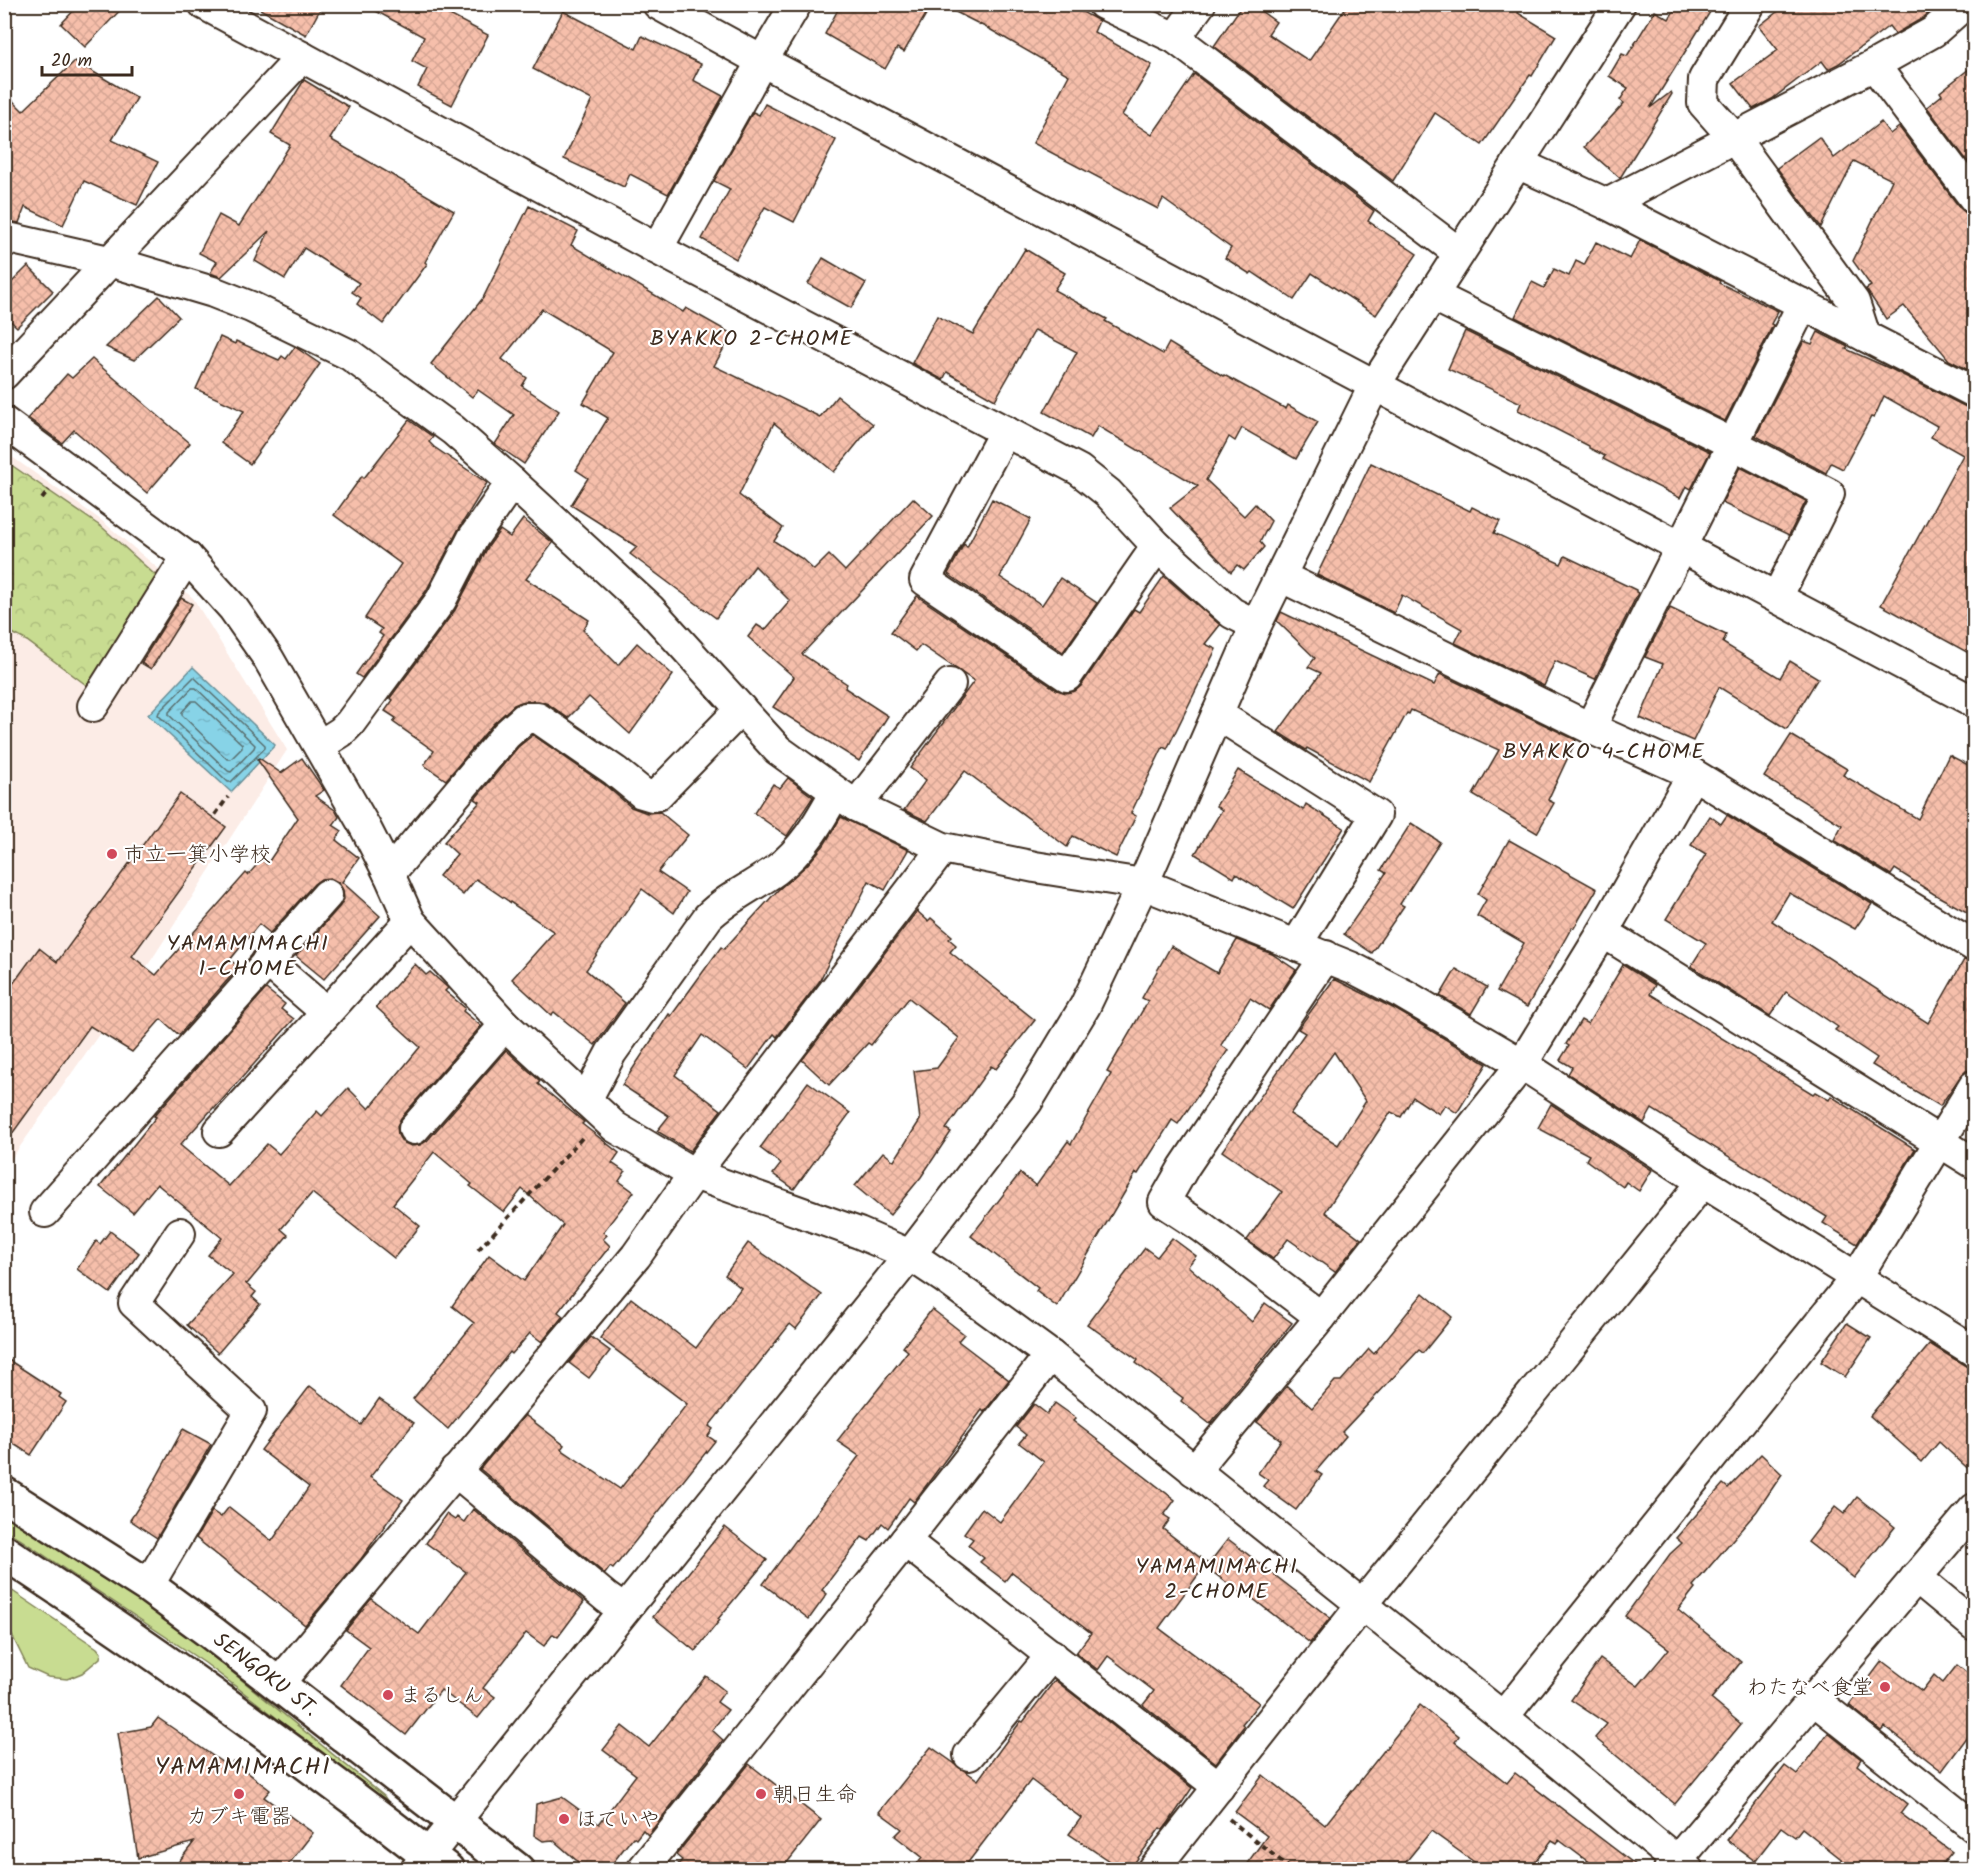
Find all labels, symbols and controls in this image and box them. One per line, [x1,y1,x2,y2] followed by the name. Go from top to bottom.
[42,39,132,77] scale bar
[51,47,92,76] text: 20 m
[650,322,854,357] district label: BYAKKO 2-CHOME
[1502,735,1706,770] district label: BYAKKO 4-CHOME
[124,839,271,872] place label: 市立一箕小学校
[105,847,119,861] marker: 市立一箕小学校
[167,927,329,987] district label: YAMAMIMACHI 1-CHOME
[1136,1550,1298,1610] district label: YAMAMIMACHI 2-CHOME
[206,1625,325,1726] street label: SENGOKU ST.
[1747,1672,1873,1705] place label: わたなべ食堂
[400,1680,484,1713] place label: まるしん
[1878,1680,1892,1694] marker: わたなべ食堂
[381,1688,395,1702] marker: まるしん
[155,1748,331,1787] district label: YAMAMIMACHI
[773,1779,857,1812] place label: 朝日生命
[232,1787,246,1801] marker: カブキ電器
[754,1787,768,1801] marker: 朝日生命
[187,1801,292,1834] place label: カブキ電器
[576,1804,660,1837] place label: ほていや
[557,1812,571,1826] marker: ほていや

